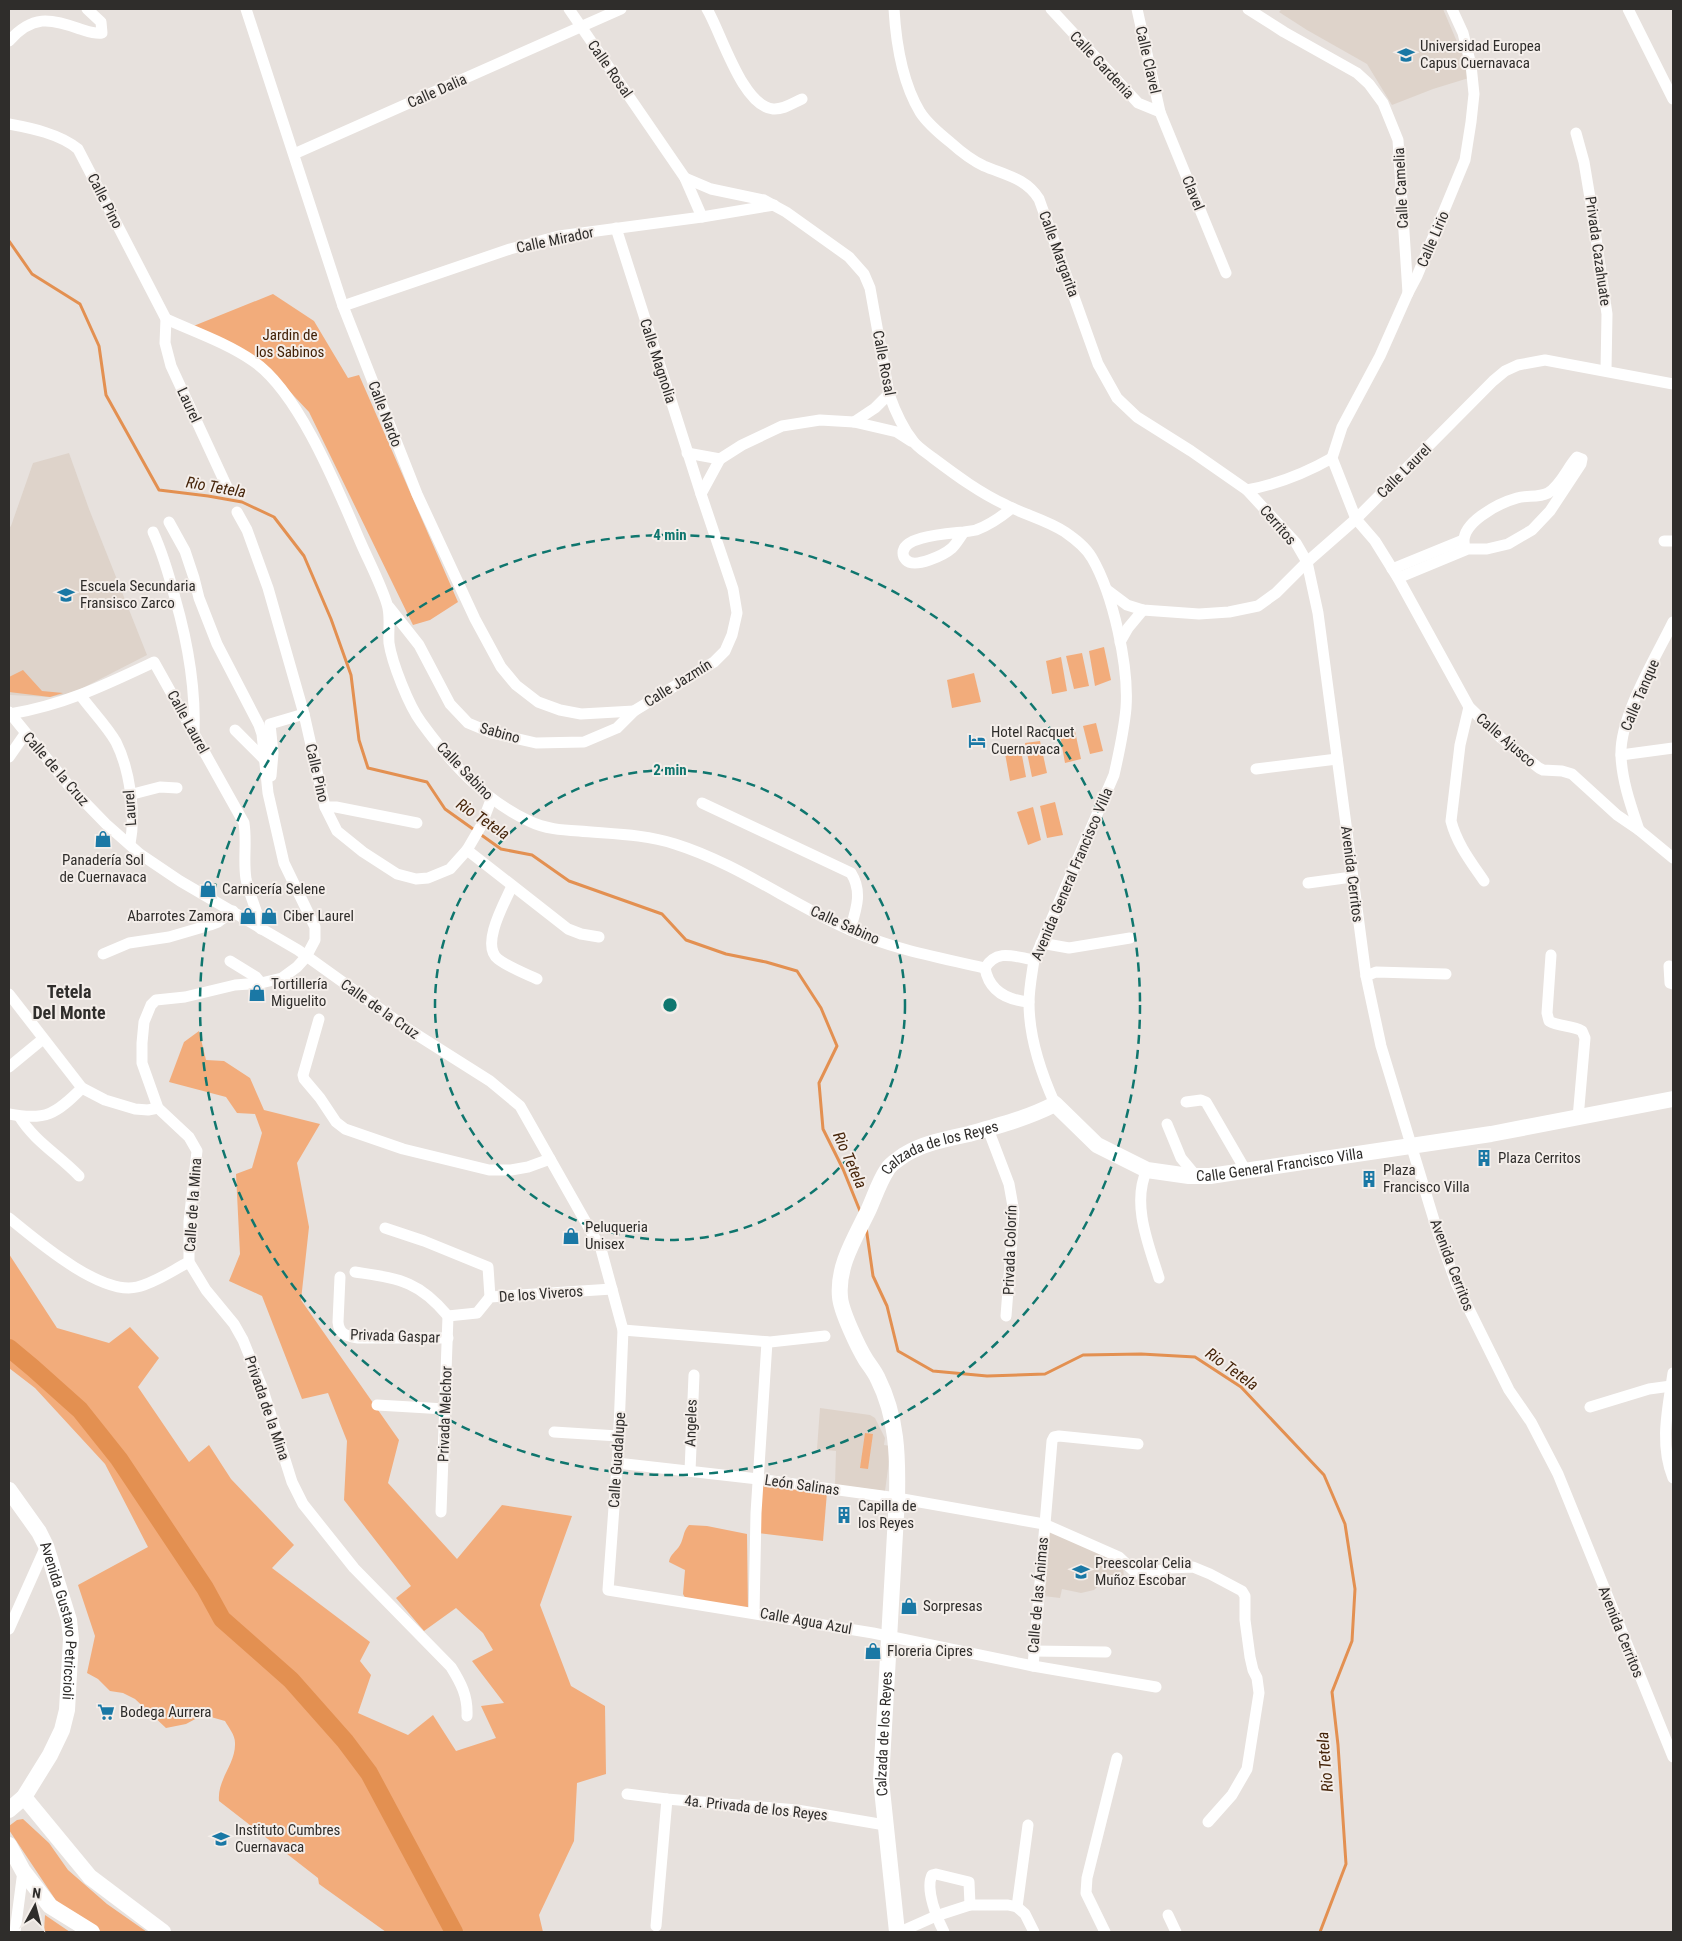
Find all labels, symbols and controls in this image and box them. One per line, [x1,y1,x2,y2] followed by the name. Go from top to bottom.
[1131,24,1165,96] street label: Calle Clavel
[1066,27,1138,103] street label: Calle Gardenia
[584,37,636,101] street label: Calle Rosal
[1420,37,1541,72] place label: Universidad Europea Capus Cuernavaca
[1396,45,1416,65] school or university icon: Universidad Europea Capus Cuernavaca
[405,70,469,112] street label: Calle Dalia
[1390,147,1412,229] street label: Calle Camelia
[83,170,127,232] street label: Calle Pino
[1178,173,1208,213] street label: Clavel
[1581,195,1615,307] street label: Privada Cazahuate
[1413,208,1453,270] street label: Calle Lirio
[1035,209,1083,299] street label: Calle Margarita
[515,223,596,257] street label: Calle Mirador
[636,316,680,406] street label: Calle Magnolia
[256,326,325,361] park label: Jardin de los Sabinos
[869,329,899,397] street label: Calle Rosal
[364,379,406,449] street label: Calle Nardo
[173,385,205,425] street label: Laurel
[1373,440,1435,502] street label: Calle Laurel
[185,472,247,502] water label: Rio Tetela
[1256,501,1300,549] street label: Cerritos
[653,526,687,544] text: 4 min
[80,577,196,612] place label: Escuela Secundaria Fransisco Zarco
[56,585,76,605] school or university icon: Escuela Secundaria Fransisco Zarco
[641,655,715,711] street label: Calle Jazmín
[1617,657,1663,733] street label: Calle Tanque
[163,687,213,757] street label: Calle Laurel
[1472,709,1540,771] street label: Calle Ajusco
[478,719,522,747] street label: Sabino
[991,723,1075,758] place label: Hotel Racquet Cuernavaca
[19,728,93,810] street label: Calle de la Cruz
[967,731,987,751] hotel icon: Hotel Racquet Cuernavaca
[433,738,497,804] street label: Calle Sabino
[302,742,332,804] street label: Calle Pino
[653,761,687,779] text: 2 min
[1027,785,1117,963] street label: Avenida General Francisco Villa
[120,789,140,827] street label: Laurel
[453,794,513,844] water label: Rio Tetela
[1337,825,1367,923] street label: Avenida Cerritos
[93,829,113,849] shop icon: Panadería Sol de Cuernavaca
[59,851,147,886] place label: Panadería Sol de Cuernavaca
[198,879,218,899] shop icon: Carnicería Selene
[222,880,325,898] place label: Carnicería Selene
[808,902,882,948] street label: Calle Sabino
[238,906,258,926] shop icon: Abarrotes Zamora
[259,906,279,926] shop icon: Ciber Laurel
[127,907,234,925] place label: Abarrotes Zamora
[283,907,354,925] place label: Ciber Laurel
[271,975,328,1010] place label: Tortillería Miguelito
[337,975,423,1043] street label: Calle de la Cruz
[32,981,106,1023] district label: Tetela Del Monte
[247,983,267,1003] shop icon: Tortillería Miguelito
[661,996,679,1014] centre of rings
[877,1117,1001,1178] street label: Calzada de los Reyes
[829,1129,871,1191] water label: Rio Tetela
[1196,1144,1364,1185] street label: Calle General Francisco Villa
[1474,1148,1494,1168] building icon: Plaza Cerritos
[1498,1149,1581,1167] place label: Plaza Cerritos
[181,1157,205,1253] street label: Calle de la Mina
[1383,1161,1470,1196] place label: Plaza Francisco Villa
[1359,1169,1379,1189] building icon: Plaza Francisco Villa
[999,1205,1021,1295] street label: Privada Colorín
[1426,1216,1478,1314] street label: Avenida Cerritos
[585,1218,648,1253] place label: Peluqueria Unisex
[561,1226,581,1246] shop icon: Peluqueria Unisex
[498,1282,584,1306] street label: De los Viveros
[350,1325,441,1347] street label: Privada Gaspar
[1202,1344,1262,1394] water label: Rio Tetela
[241,1353,293,1463] street label: Privada de la Mina
[434,1365,456,1462] street label: Privada Melchor
[681,1399,701,1447] street label: Angeles
[605,1411,629,1509] street label: Calle Guadalupe
[763,1471,841,1499] street label: León Salinas
[858,1497,917,1532] place label: Capilla de los Reyes
[834,1505,854,1525] building icon: Capilla de los Reyes
[1024,1536,1052,1654] street label: Calle de las Ánimas
[36,1538,80,1700] street label: Avenida Gustavo Petriccioli
[1095,1554,1191,1589] place label: Preescolar Celia Muñoz Escobar
[1071,1562,1091,1582] school or university icon: Preescolar Celia Muñoz Escobar
[1594,1584,1648,1681] street label: Avenida Cerritos
[899,1596,919,1616] shop icon: Sorpresas
[923,1597,983,1615] place label: Sorpresas
[759,1604,853,1638] street label: Calle Agua Azul
[863,1641,883,1661] shop icon: Floreria Cipres
[887,1642,973,1660] place label: Floreria Cipres
[872,1671,896,1797] street label: Calzada de los Reyes
[96,1702,116,1722] supermarket icon: Bodega Aurrera
[120,1703,212,1721] place label: Bodega Aurrera
[1313,1731,1337,1793] water label: Rio Tetela
[683,1792,829,1824] street label: 4a. Privada de los Reyes
[235,1821,341,1856] place label: Instituto Cumbres Cuernavaca
[211,1829,231,1849] school or university icon: Instituto Cumbres Cuernavaca
[10,1881,60,1931] north arrow
[31,1885,42,1902] text: N

